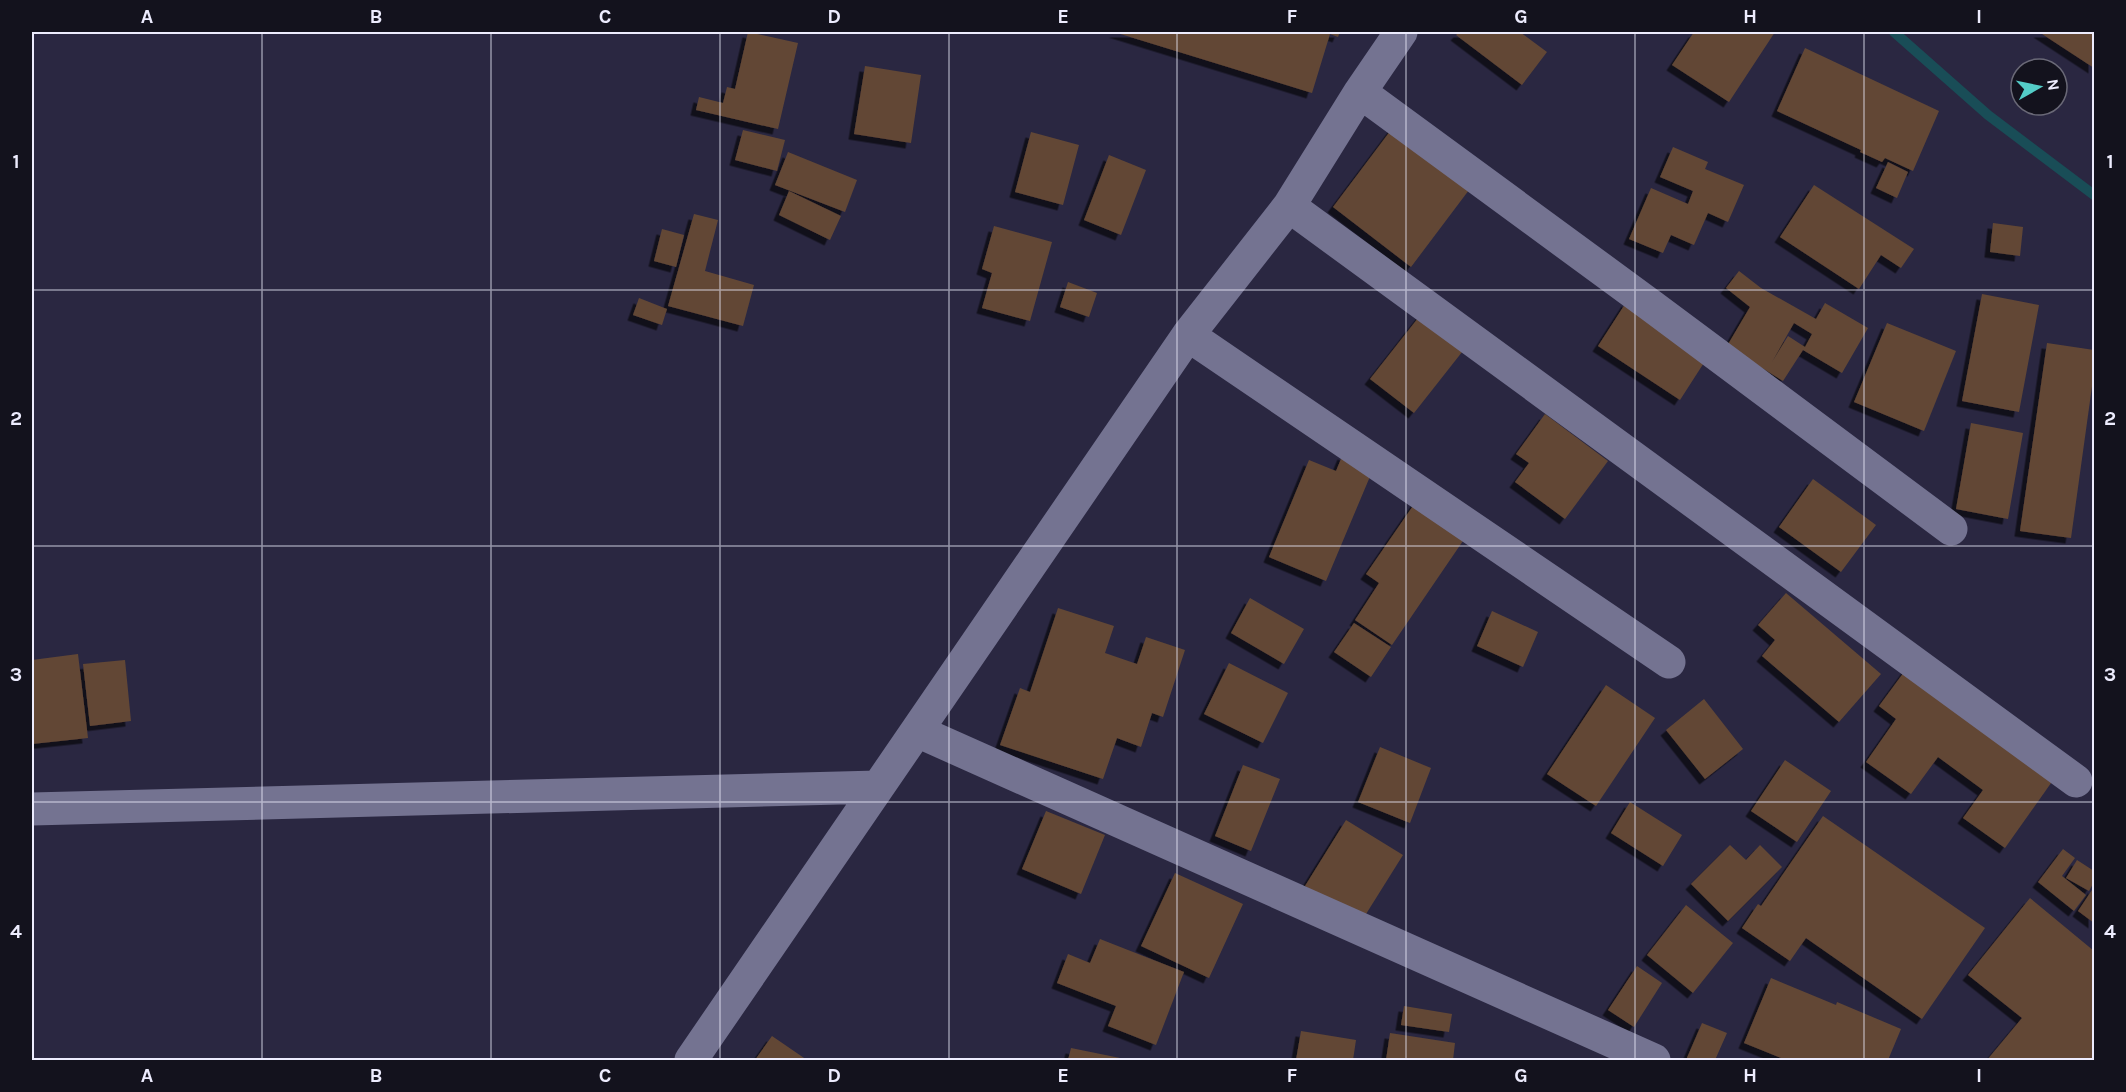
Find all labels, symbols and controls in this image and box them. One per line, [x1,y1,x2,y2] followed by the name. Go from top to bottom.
[141,5,154,28] text: A
[370,5,382,28] text: B
[599,5,611,28] text: C
[827,5,841,28] text: D
[1057,5,1069,28] text: E
[1287,5,1298,28] text: F
[1514,5,1528,28] text: G
[1743,5,1757,28] text: H
[1976,5,1982,28] text: I
[2009,57,2069,117] north arrow
[2043,78,2064,92] text: N
[12,150,20,173] text: 1
[2106,150,2114,173] text: 1
[10,407,22,430] text: 2
[2104,407,2116,430] text: 2
[10,663,22,686] text: 3
[2104,663,2116,686] text: 3
[10,920,22,943] text: 4
[2104,920,2116,943] text: 4
[141,1064,154,1087] text: A
[370,1064,382,1087] text: B
[599,1064,611,1087] text: C
[827,1064,841,1087] text: D
[1057,1064,1069,1087] text: E
[1287,1064,1298,1087] text: F
[1514,1064,1528,1087] text: G
[1743,1064,1757,1087] text: H
[1976,1064,1982,1087] text: I

